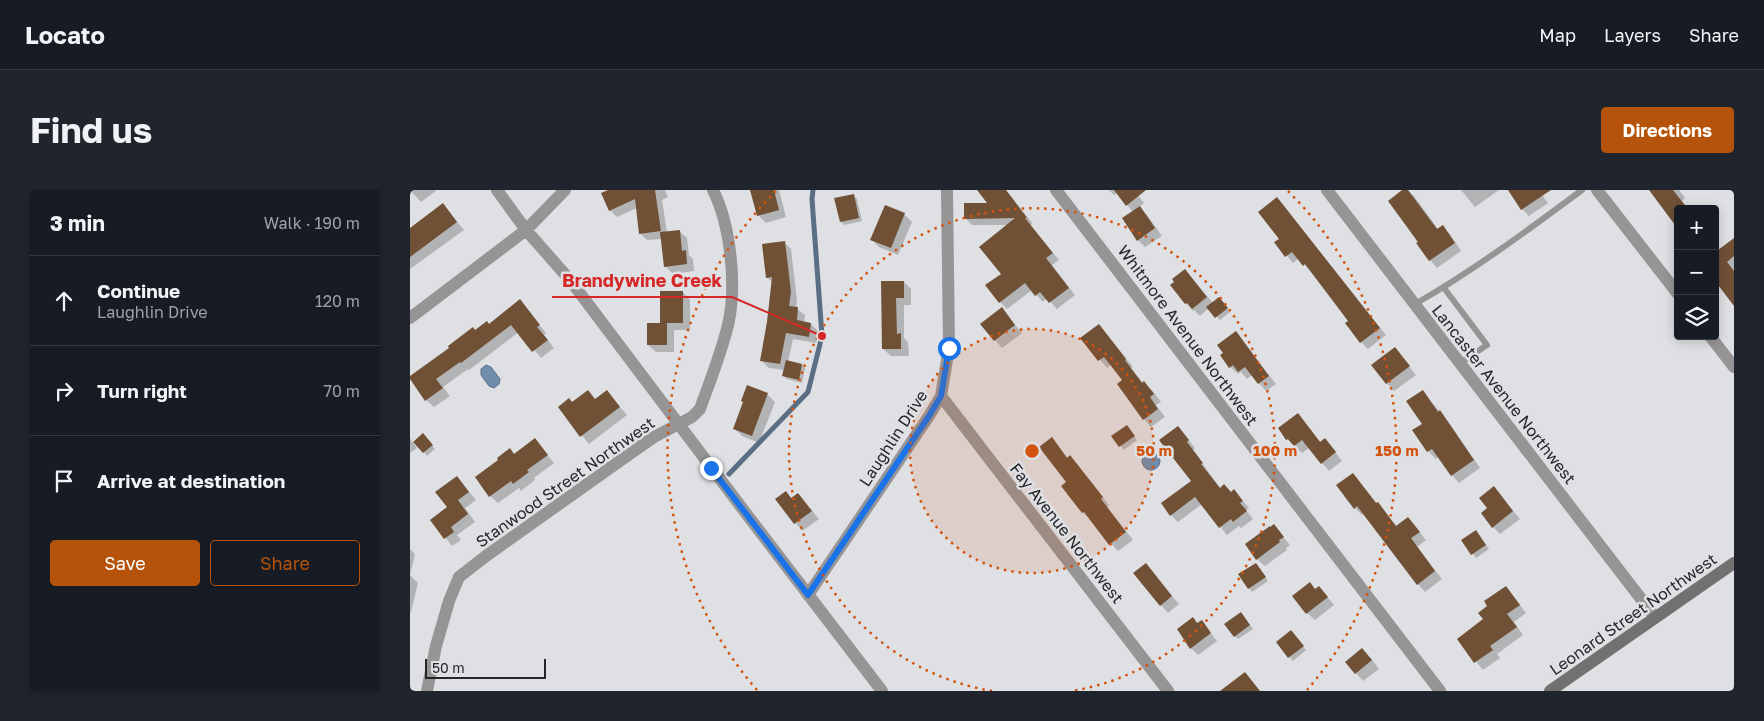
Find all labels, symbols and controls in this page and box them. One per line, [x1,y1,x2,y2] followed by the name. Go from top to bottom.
[25,20,105,49] text: Locato
[1539,24,1576,46] text: Map
[1604,24,1661,46] text: Layers
[1689,24,1739,46] text: Share
[1601,107,1734,153] button: Directions
[30,109,152,151] text: Find us
[1674,205,1719,340] map controls
[1674,205,1719,250] button: +
[50,210,105,236] text: 3 min
[264,213,360,233] text: Walk · 190 m
[1114,241,1262,429] street label: Whitmore Avenue Northwest
[1674,250,1719,295] button: −
[552,264,732,297] callout: Brandywine Creek
[562,269,723,291] text: Brandywine Creek
[97,279,180,302] text: Continue
[50,287,78,315] icon: ahead
[315,291,360,311] text: 120 m
[1674,295,1719,340] button: layers
[1428,300,1580,488] street label: Lancaster Avenue Northwest
[97,302,208,322] text: Laughlin Drive
[938,337,961,360] route start
[50,377,78,405] icon: right
[97,379,187,402] text: Turn right
[323,381,360,401] text: 70 m
[855,386,931,490] street label: Laughlin Drive
[472,413,658,551] street label: Stanwood Street Northwest
[1136,441,1172,459] text: 50 m
[1253,441,1297,459] text: 100 m
[1375,441,1419,459] text: 150 m
[1023,442,1041,460] centre of rings
[700,457,723,480] route end
[1006,459,1128,607] street label: Fay Avenue Northwest
[50,467,78,495] icon: arrive
[97,469,285,492] text: Arrive at destination
[50,540,200,586] button: Save
[210,540,360,586] button: Share
[1546,549,1720,679] street label: Leonard Street Northwest
[425,656,546,679] scale bar
[432,659,465,676] text: 50 m

